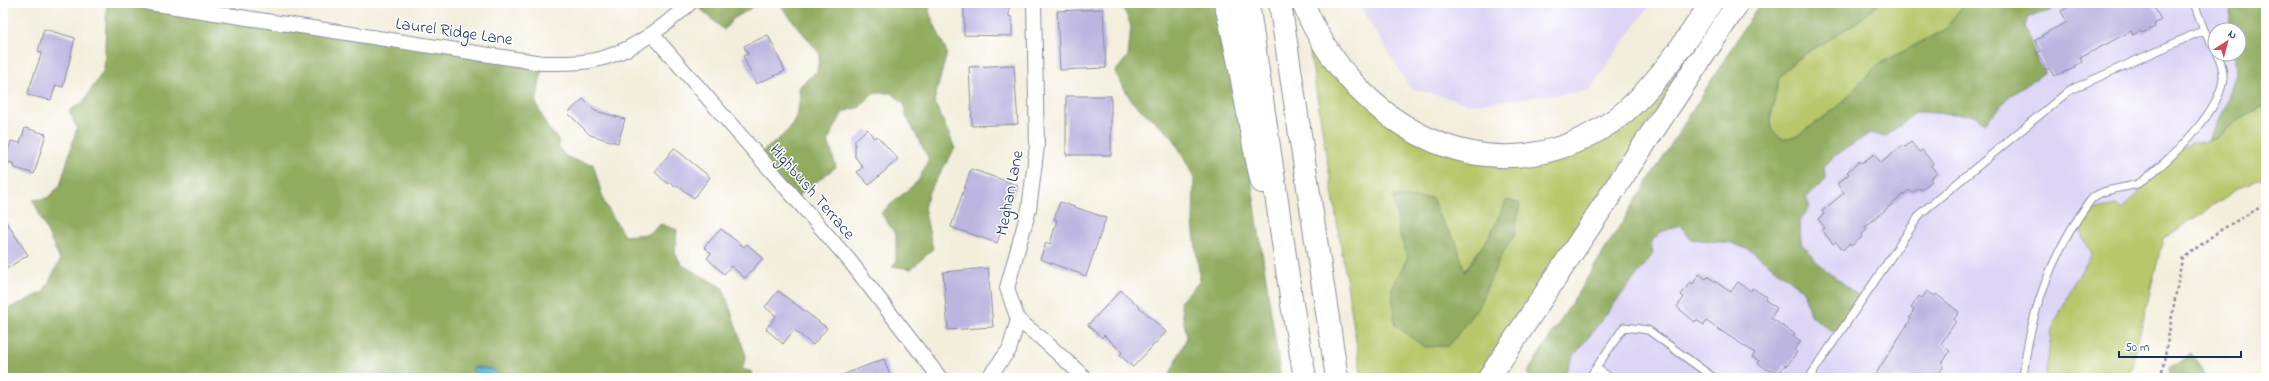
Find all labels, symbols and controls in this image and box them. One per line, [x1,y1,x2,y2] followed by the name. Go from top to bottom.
[393,11,515,55] street label: Laurel Ridge Lane
[2207,22,2247,62] north arrow
[2225,26,2240,43] text: N
[762,139,861,247] street label: Highbush Terrace
[989,148,1033,238] street label: Meghan Lane
[2119,333,2241,359] scale bar
[2125,339,2149,357] text: 50 m

